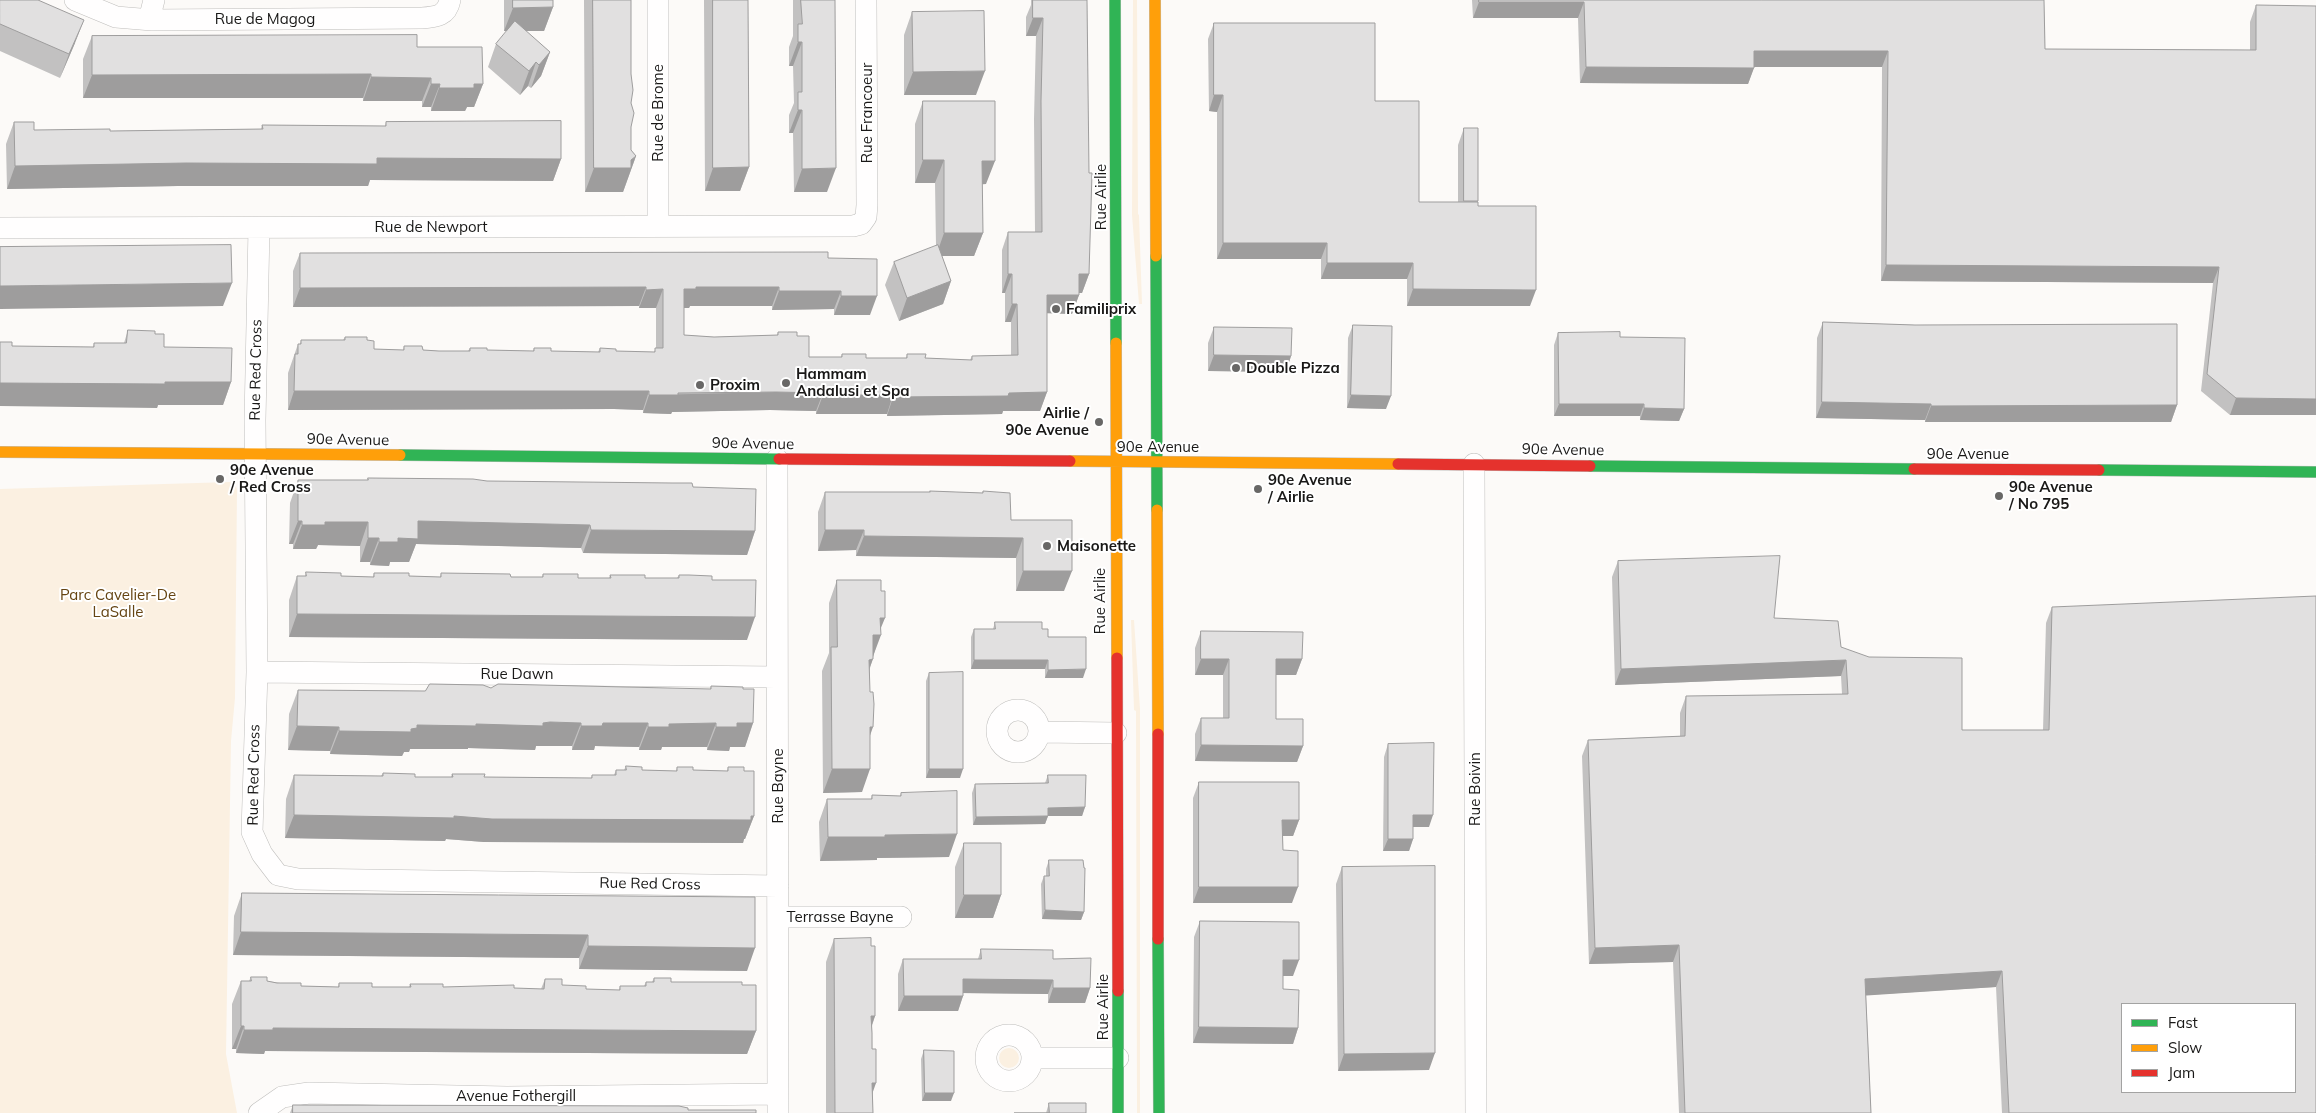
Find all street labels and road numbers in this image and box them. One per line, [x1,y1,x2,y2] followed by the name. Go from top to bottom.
[215,10,315,28] street label: Rue de Magog
[858,63,876,163] street label: Rue Francoeur
[649,64,667,162] street label: Rue de Brome
[1092,164,1110,230] street label: Rue Airlie
[374,218,488,236] street label: Rue de Newport
[246,319,266,421] street label: Rue Red Cross
[307,430,389,450] street label: 90e Avenue
[712,434,794,454] street label: 90e Avenue
[1117,438,1199,456] street label: 90e Avenue
[1522,440,1604,460] street label: 90e Avenue
[1927,445,2009,463] street label: 90e Avenue
[1091,568,1109,634] street label: Rue Airlie
[480,665,554,683] street label: Rue Dawn
[244,724,264,826] street label: Rue Red Cross
[769,748,787,824] street label: Rue Bayne
[1466,752,1484,826] street label: Rue Boivin
[599,874,701,894] street label: Rue Red Cross
[787,908,893,926] street label: Terrasse Bayne
[1094,974,1112,1040] street label: Rue Airlie
[456,1087,576,1105] street label: Avenue Fothergill

